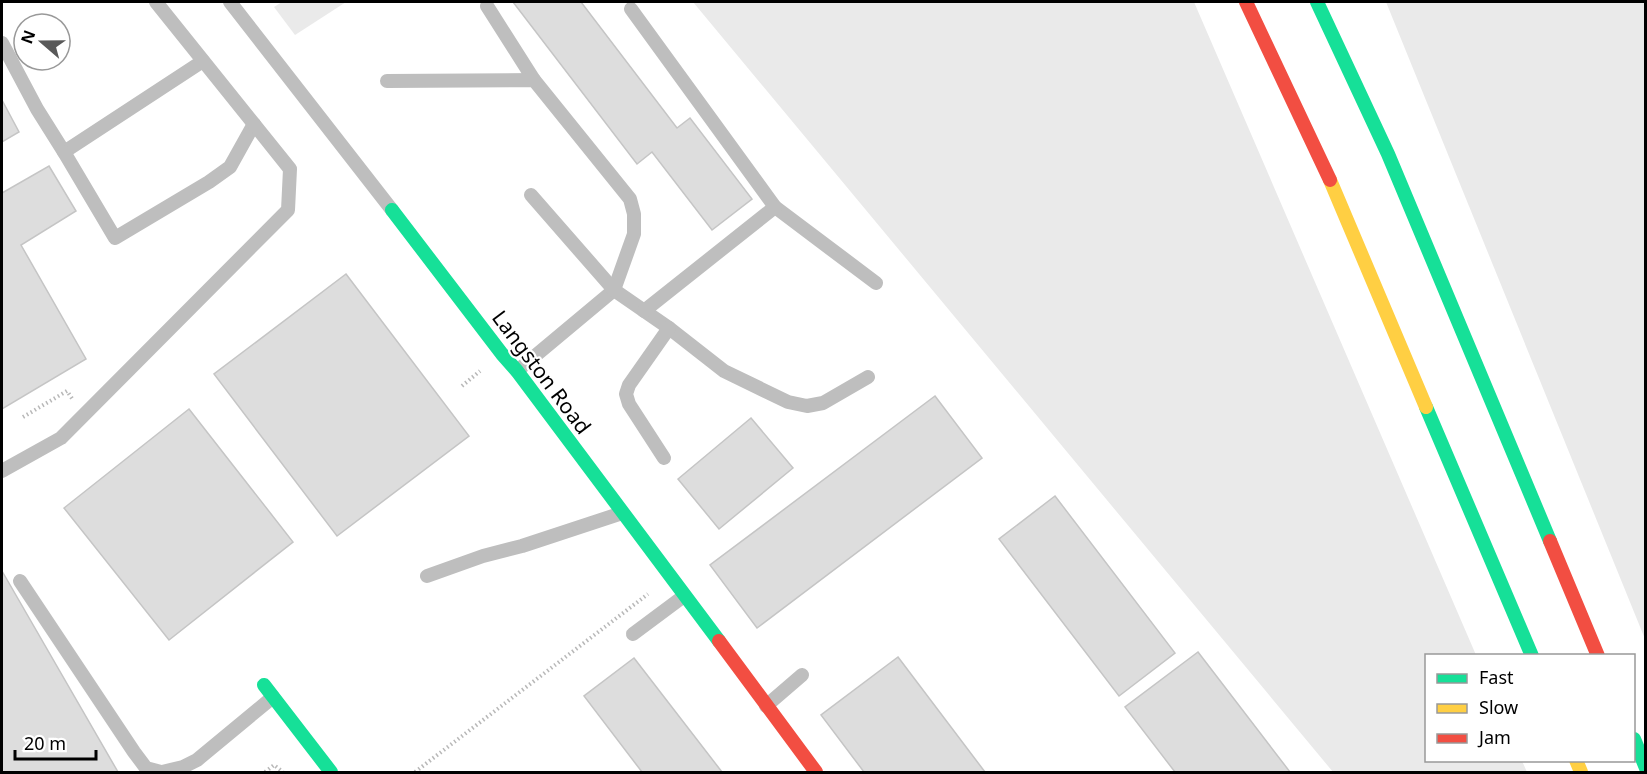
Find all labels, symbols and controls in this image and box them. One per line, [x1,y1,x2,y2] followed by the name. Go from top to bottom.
[12,12,72,72] north arrow
[15,27,40,47] text: N
[486,305,598,439] street label: Langston Road
[1425,654,1635,762] legend
[1479,665,1514,689] text: Fast
[1479,695,1518,719] text: Slow
[15,723,96,761] scale bar
[1477,725,1511,749] text: Jam
[24,731,66,755] text: 20 m

